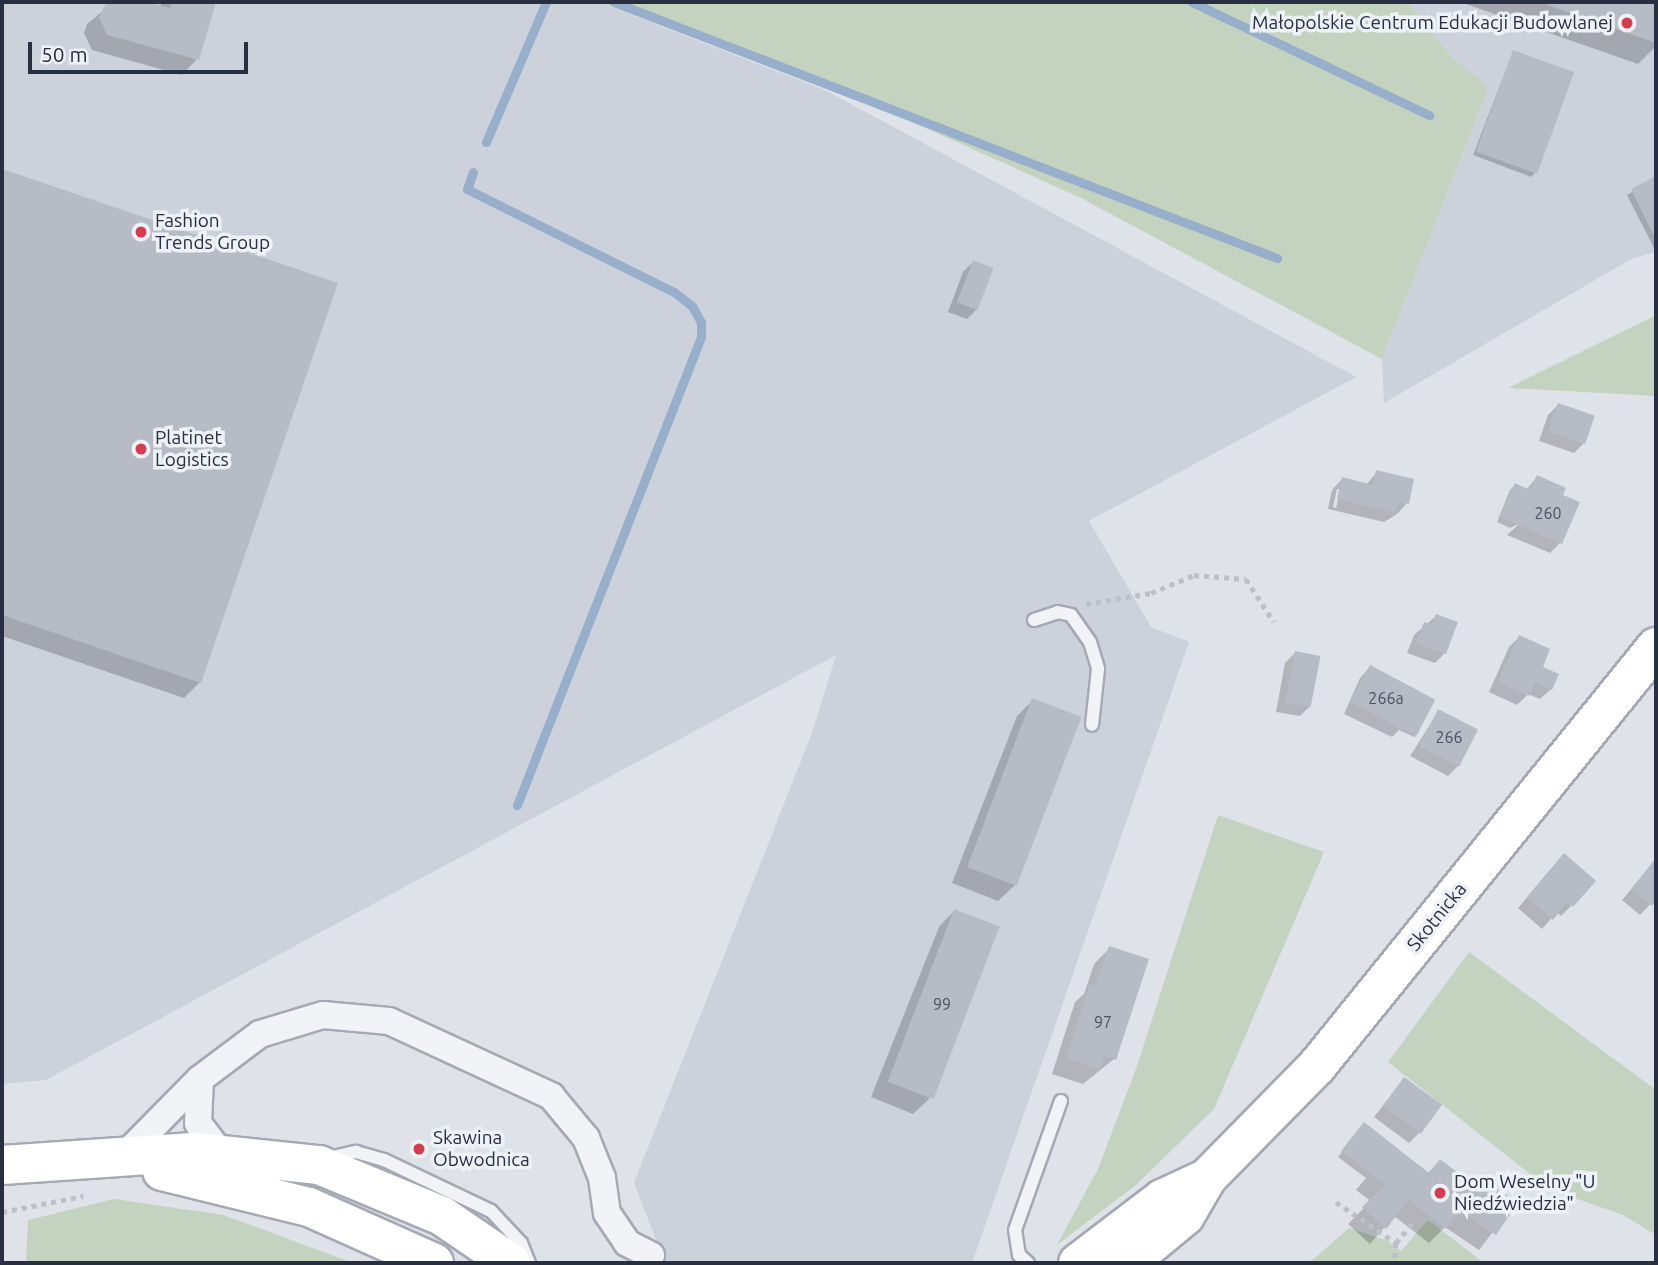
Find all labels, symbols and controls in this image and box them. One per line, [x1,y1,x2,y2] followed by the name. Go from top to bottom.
[1252,12,1613,34] place label: Małopolskie Centrum Edukacji Budowlanej
[1619,15,1635,31] marker: Małopolskie Centrum Edukacji Budowlanej
[32,28,252,72] scale bar
[41,42,88,66] text: 50 m
[155,210,270,254] place label: Fashion Trends Group
[133,224,149,240] marker: Fashion Trends Group
[155,427,229,471] place label: Platinet Logistics
[133,441,149,457] marker: Platinet Logistics
[1534,503,1562,523] house number: 260
[1368,688,1404,708] house number: 266a
[1435,727,1463,747] house number: 266
[1403,878,1471,956] street label: Skotnicka
[933,994,951,1014] house number: 99
[1094,1012,1112,1032] house number: 97
[433,1127,530,1171] place label: Skawina Obwodnica
[411,1141,427,1157] marker: Skawina Obwodnica
[1454,1171,1596,1215] place label: Dom Weselny "U Niedźwiedzia"
[1432,1185,1448,1201] marker: Dom Weselny "U Niedźwiedzia"

